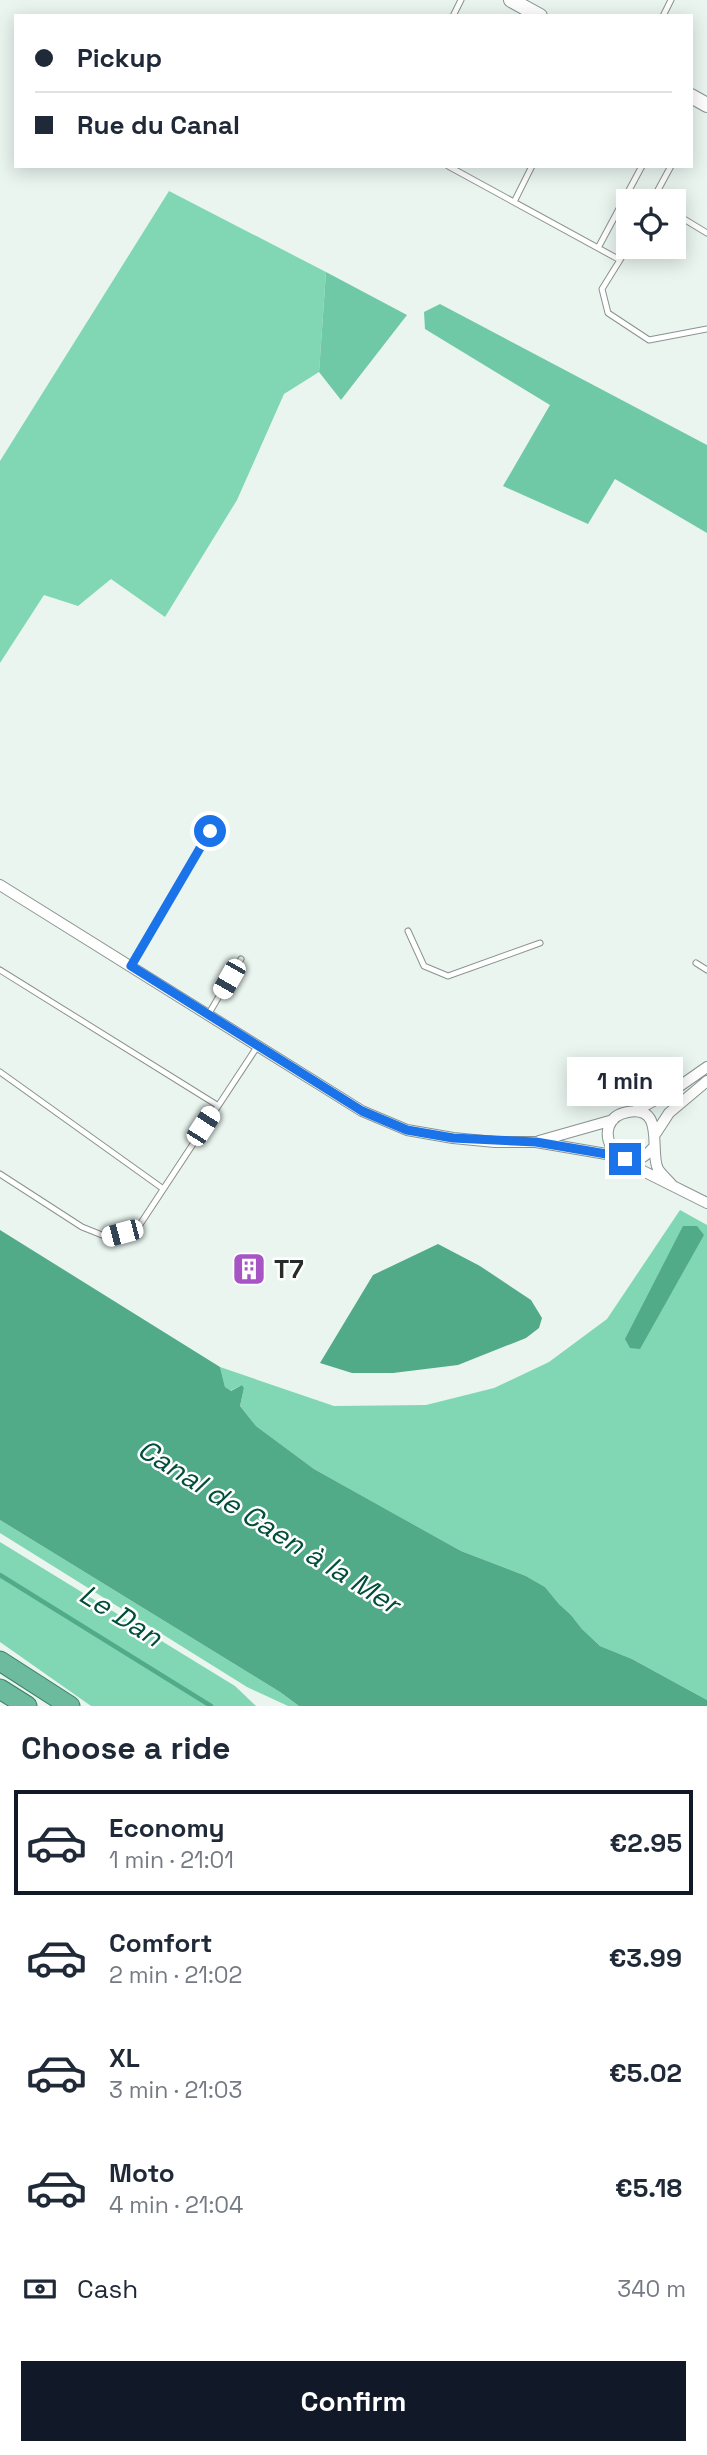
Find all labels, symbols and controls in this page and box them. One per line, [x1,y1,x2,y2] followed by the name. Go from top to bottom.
[77,41,162,75] text: Pickup
[77,108,240,142] text: Rue du Canal
[616,189,686,259] map controls
[616,189,686,259] button: locate
[194,815,226,847] route start
[210,956,249,1002] car
[567,1058,683,1106] callout: 1 min
[597,1066,653,1096] text: 1 min
[183,1103,224,1149] car
[609,1143,641,1175] route end
[99,1217,146,1249] car
[230,1250,268,1288] building icon: T7
[274,1252,304,1286] place label: T7
[131,1431,410,1623] water label: Canal de Caen à la Mer
[73,1576,170,1655] water label: Le Dan
[21,1728,231,1768] text: Choose a ride
[25,1811,88,1874] icon: car
[109,1811,225,1845] text: Economy
[610,1826,682,1860] text: €2.95
[109,1845,234,1875] text: 1 min · 21:01
[25,1926,88,1989] icon: car
[109,1926,212,1960] text: Comfort
[609,1941,682,1975] text: €3.99
[109,1960,242,1990] text: 2 min · 21:02
[25,2041,88,2104] icon: car
[109,2041,140,2075] text: XL
[609,2056,682,2090] text: €5.02
[109,2075,242,2105] text: 3 min · 21:03
[25,2156,88,2219] icon: car
[109,2156,175,2190] text: Moto
[615,2171,682,2205] text: €5.18
[109,2190,243,2220] text: 4 min · 21:04
[21,2270,59,2308] icon: cash
[77,2272,138,2306] text: Cash
[617,2274,686,2304] text: 340 m
[21,2361,686,2441] button: Confirm

